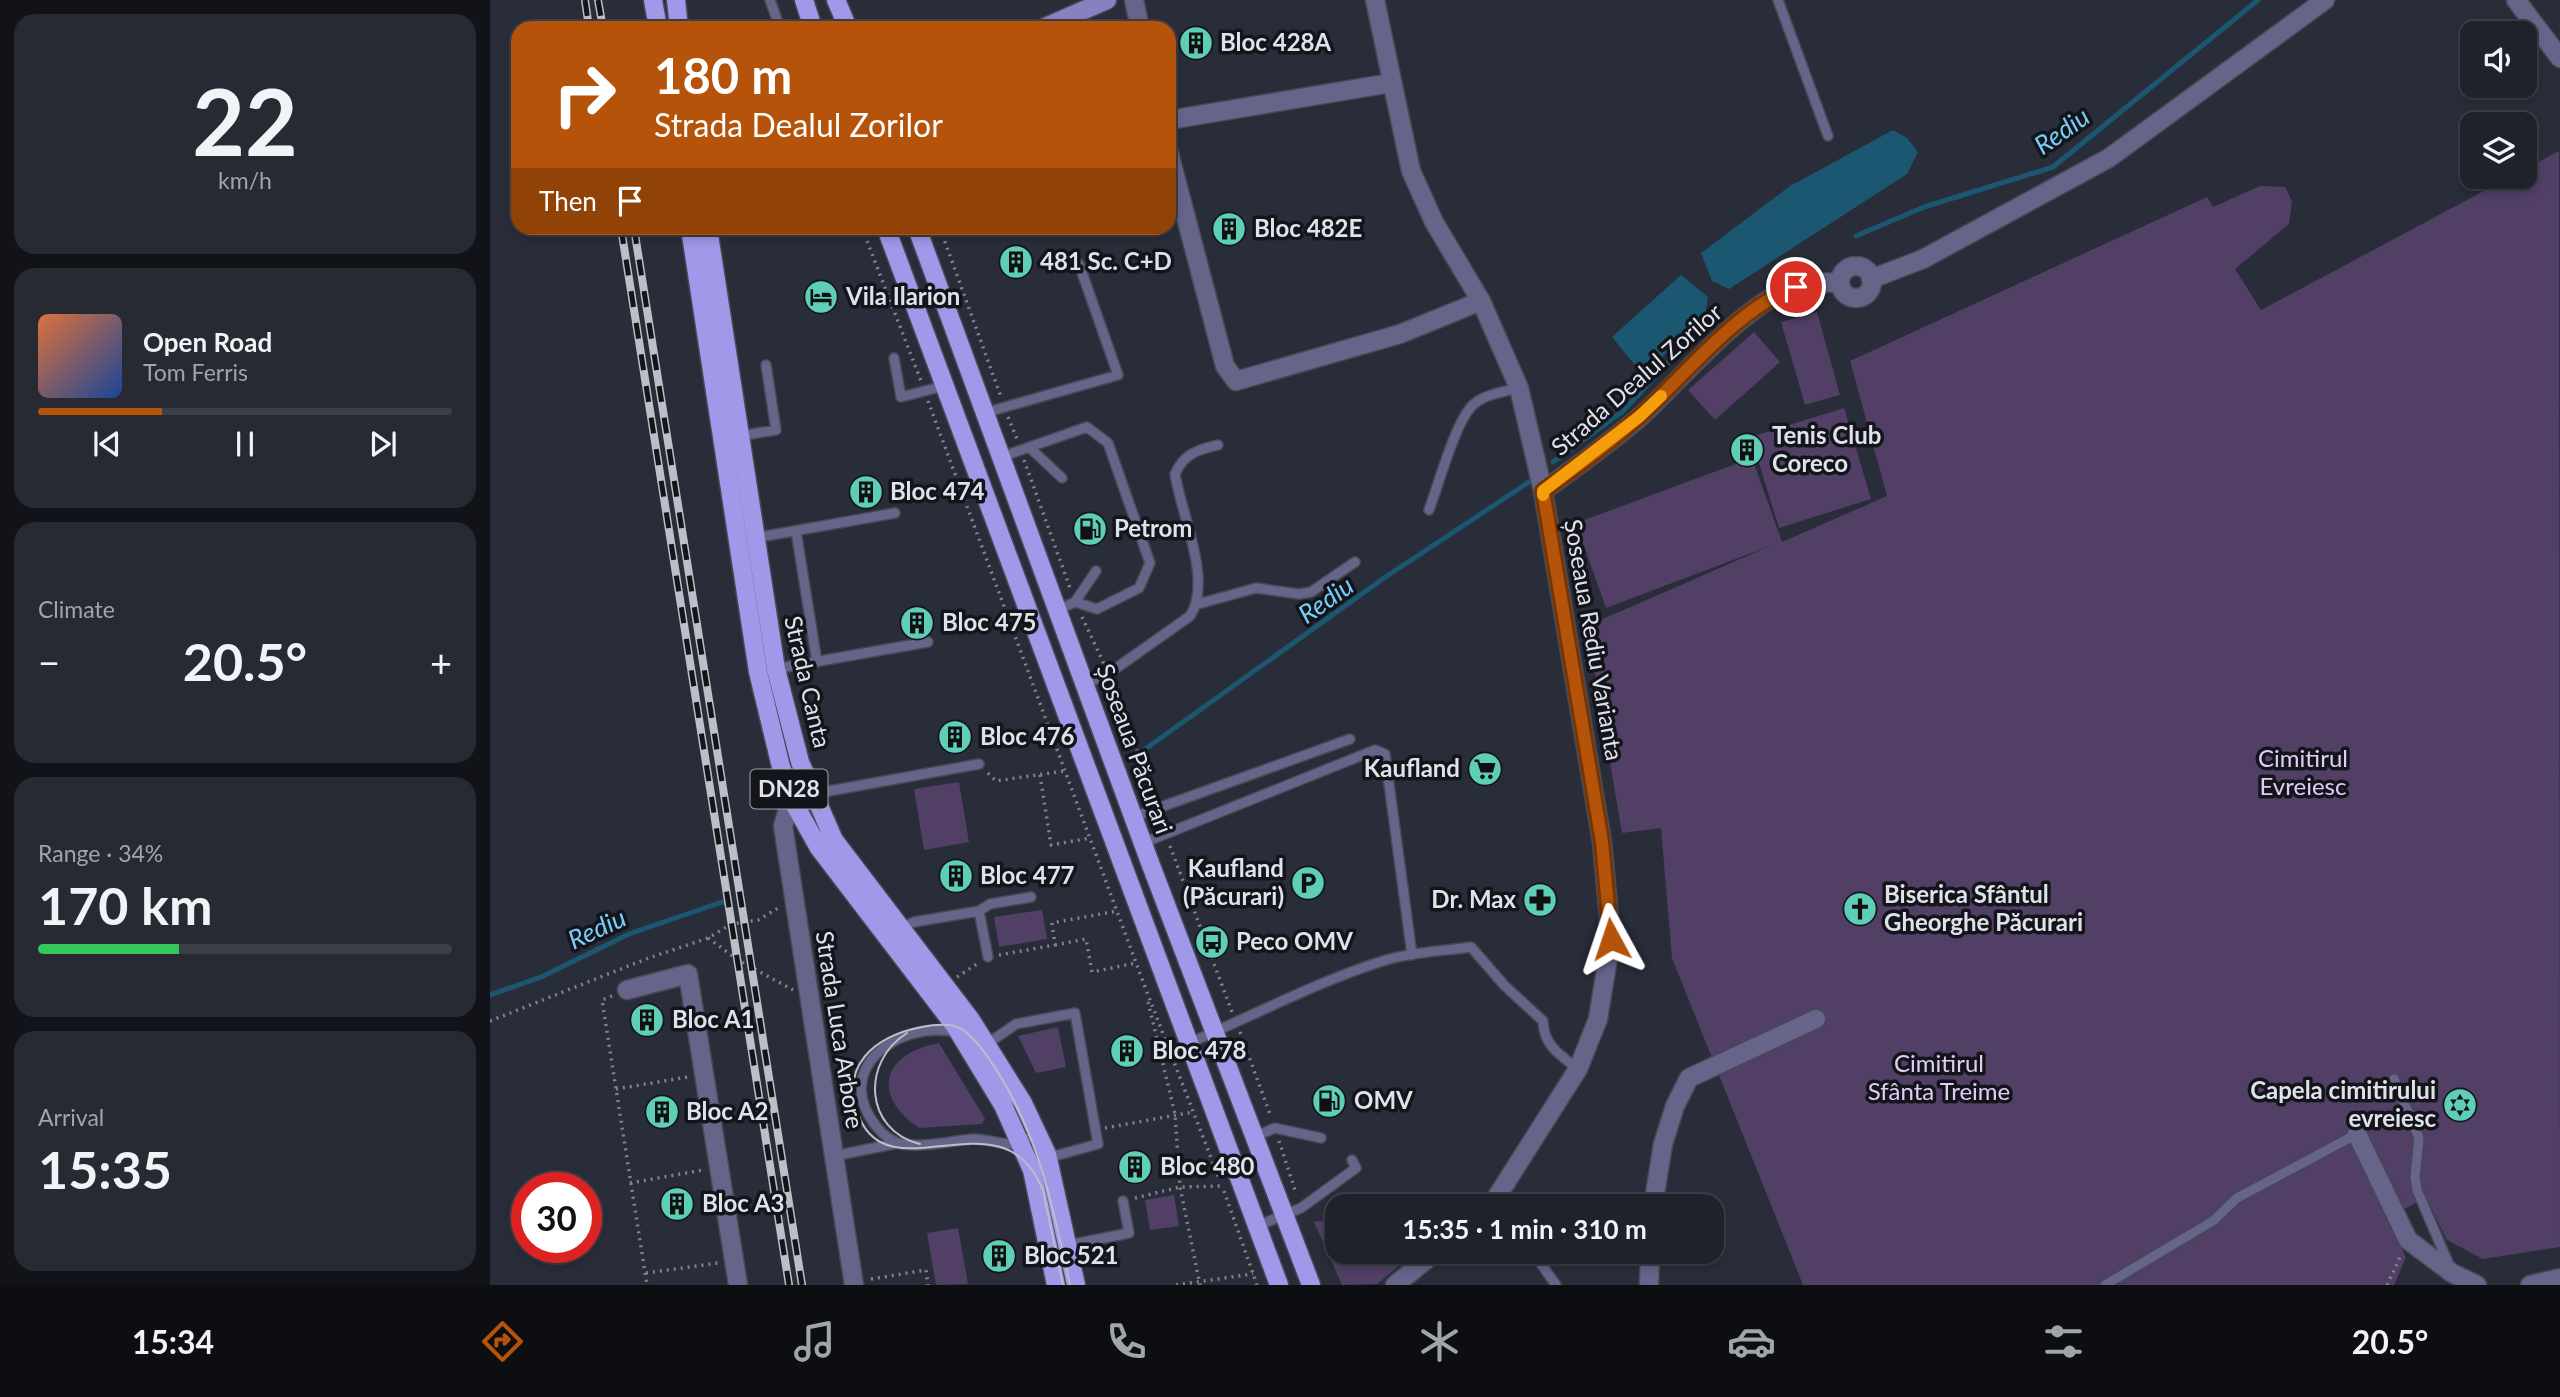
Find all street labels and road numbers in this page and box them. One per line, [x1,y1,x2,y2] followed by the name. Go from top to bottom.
[1545,297,1727,461] street label: Strada Dealul Zorilor
[1559,517,1630,763] street label: Șoseaua Rediu Varianta
[779,613,838,751] street label: Strada Canta
[1091,660,1180,837] street label: Șoseaua Păcurari
[750,769,828,808] road number: DN28
[811,929,870,1131] street label: Strada Luca Arbore

